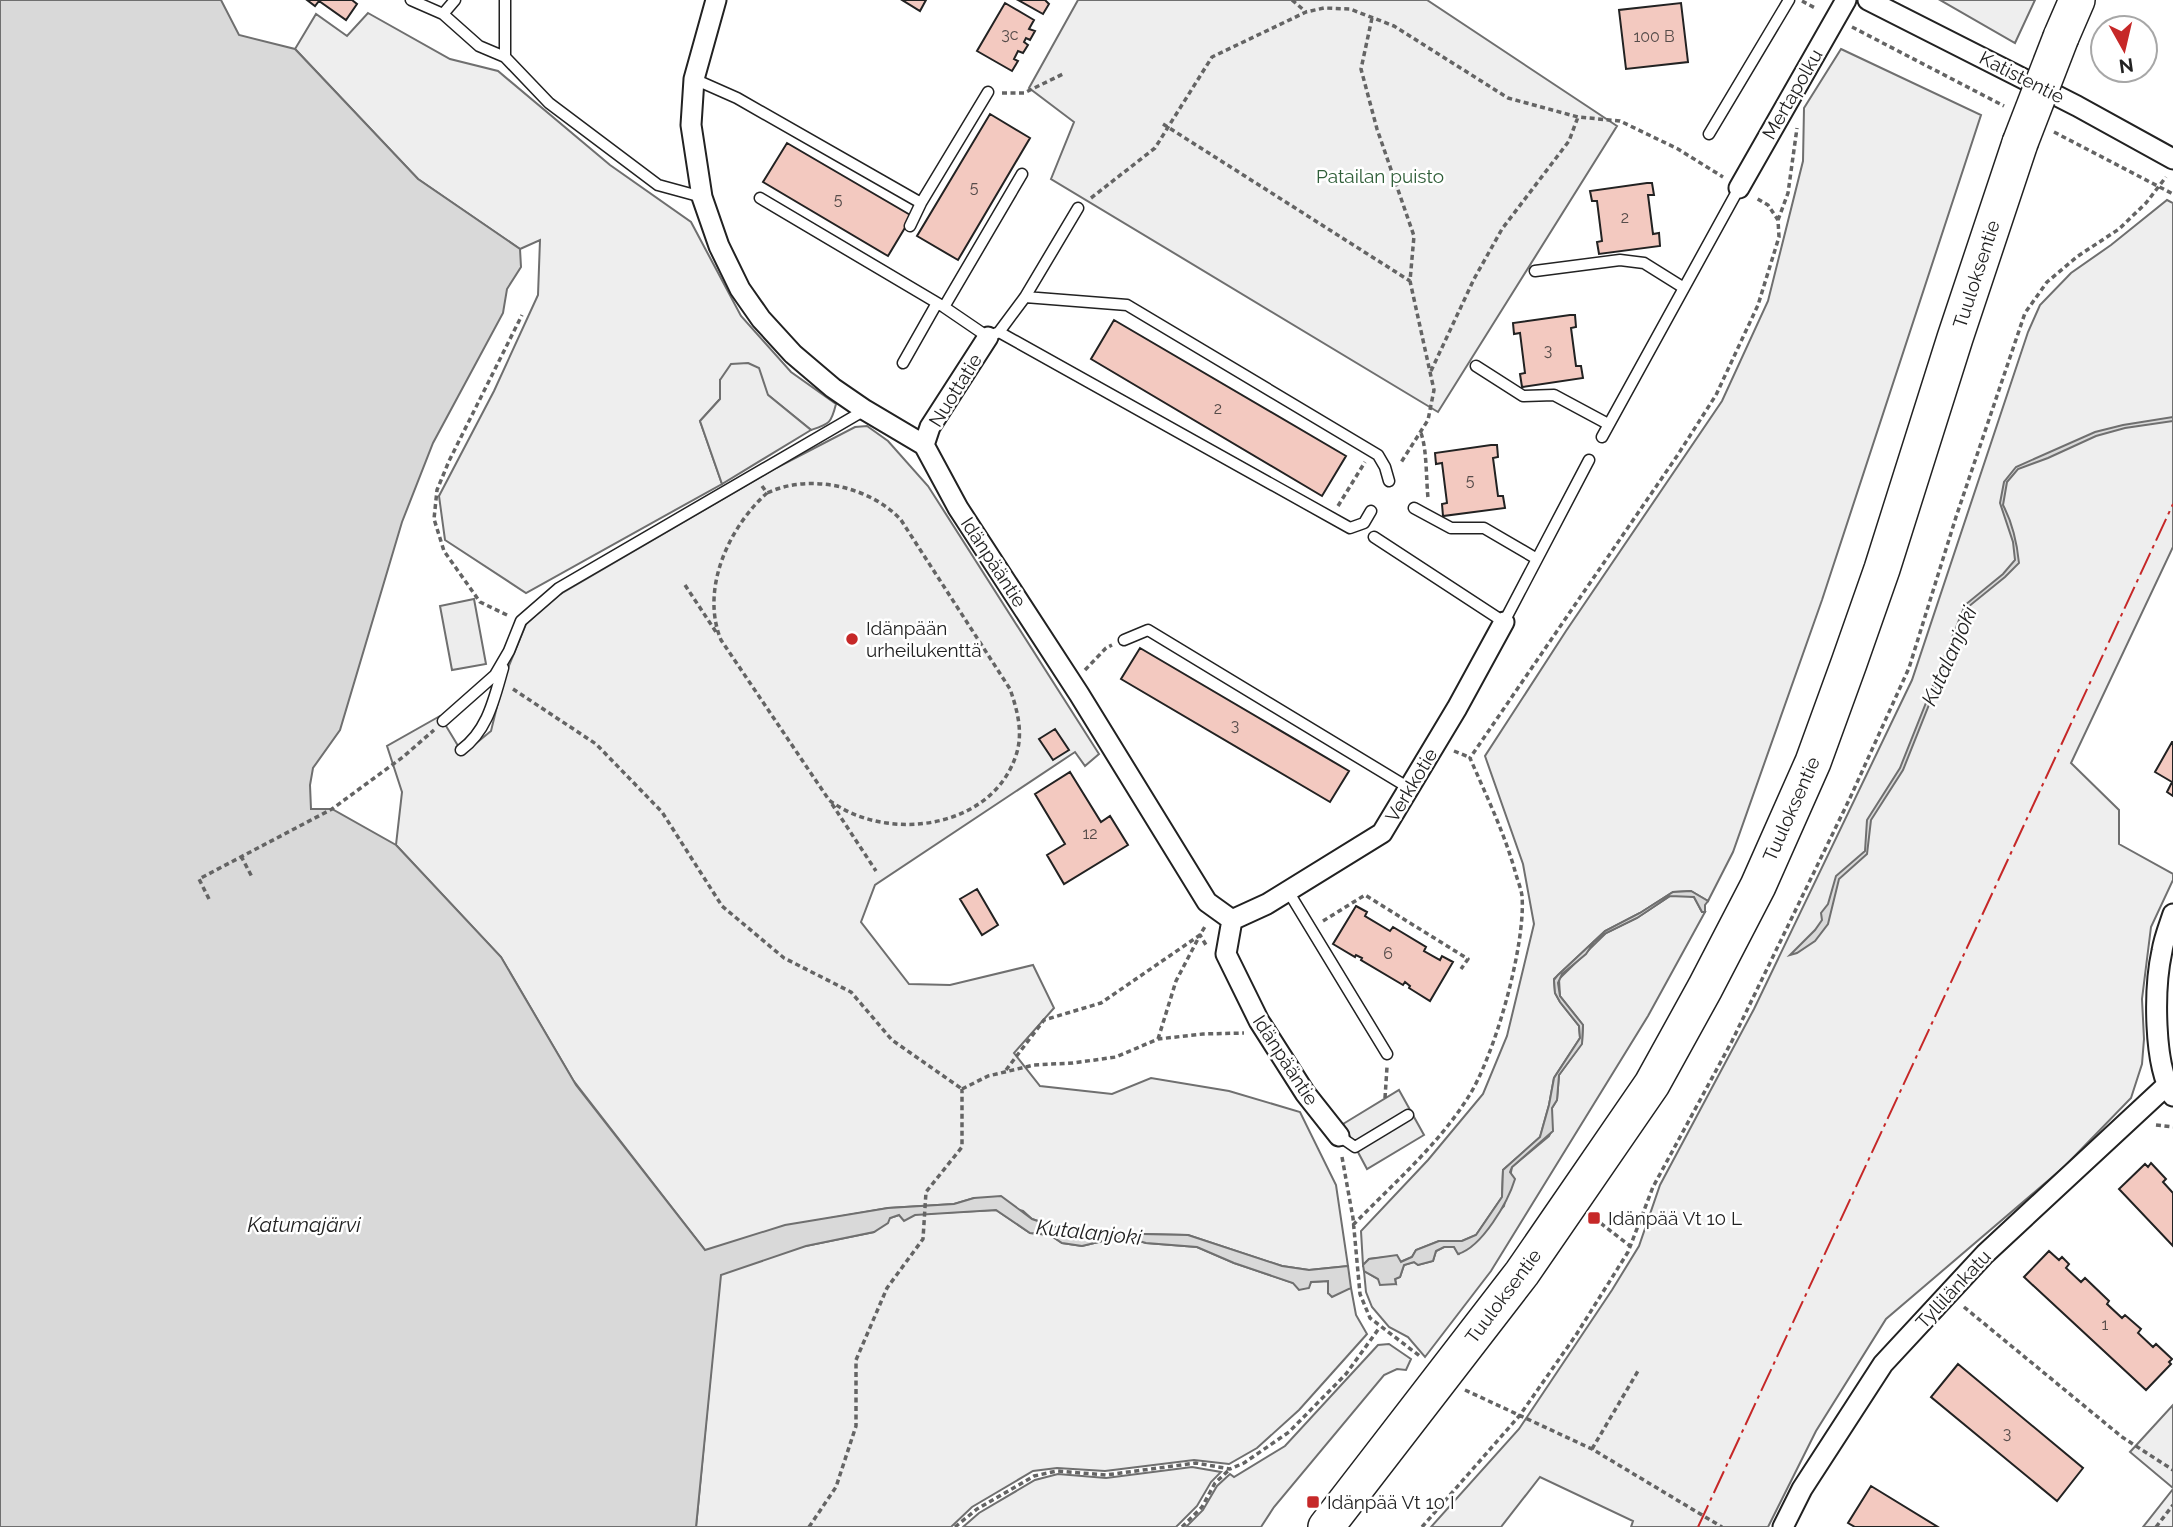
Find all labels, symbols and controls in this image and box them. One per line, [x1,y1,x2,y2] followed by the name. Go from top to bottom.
[2089,14,2159,84] north arrow
[1001,25,1019,44] house number: 3c
[1633,27,1675,46] house number: 100 B
[1757,45,1827,143] street label: Mertapolku
[1976,46,2068,108] street label: Katistentie
[2118,54,2135,78] text: N
[1316,165,1444,187] park label: Patailan puisto
[970,178,979,197] house number: 5
[834,190,843,209] house number: 5
[1621,208,1629,227] house number: 2
[1948,217,2004,331] street label: Tuuloksentie
[1544,341,1552,360] house number: 3
[924,349,986,431] street label: Nuottatie
[1214,399,1222,418] house number: 2
[1466,471,1475,490] house number: 5
[957,513,1031,611] street label: Idänpääntie
[1916,602,1982,709] water label: Kutalanjoki
[866,617,982,661] place label: Idänpään urheilukenttä
[844,631,860,647] marker: Idänpään urheilukenttä
[1231,716,1239,735] house number: 3
[1380,744,1442,826] street label: Verkkotie
[1758,753,1824,865] street label: Tuuloksentie
[1082,824,1098,843] house number: 12
[1383,944,1393,963] house number: 6
[1249,1011,1323,1109] street label: Idänpääntie
[1608,1207,1742,1229] place label: Idänpää Vt 10 L
[1586,1210,1602,1226] marker: Idänpää Vt 10 L
[247,1212,361,1237] water label: Katumajärvi
[1035,1214,1143,1250] water label: Kutalanjoki
[1460,1245,1546,1347] street label: Tuuloksentie
[1911,1245,1995,1333] street label: Tyllilänkatu
[2102,1315,2109,1334] house number: 1
[2003,1424,2011,1443] house number: 3
[1327,1491,1455,1513] place label: Idänpää Vt 10 I
[1305,1494,1321,1510] marker: Idänpää Vt 10 I

